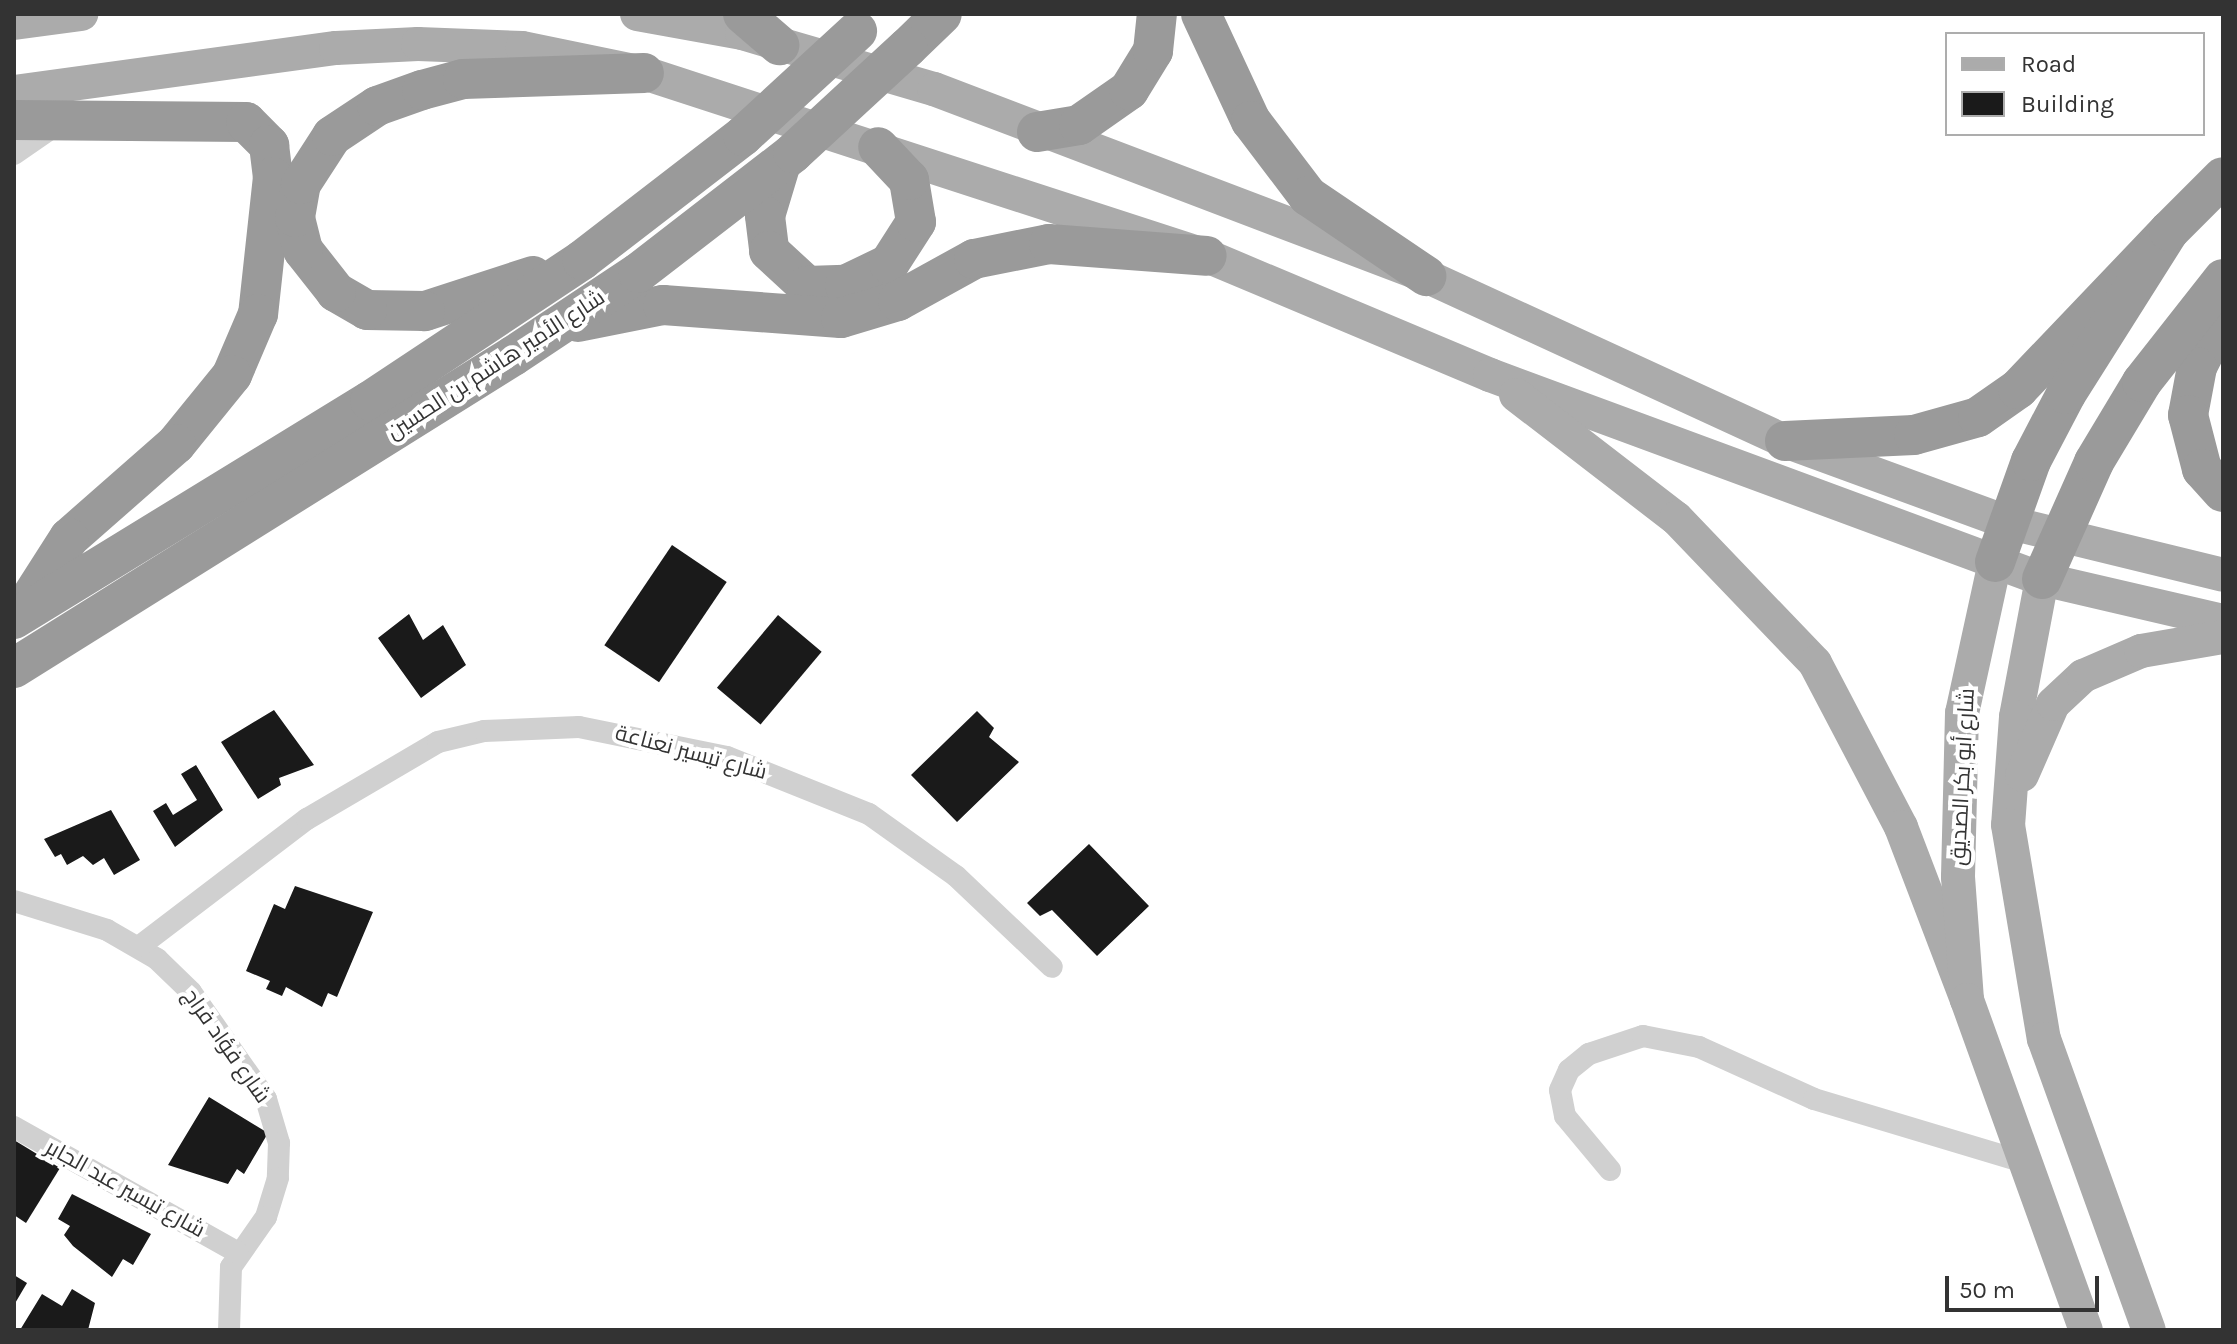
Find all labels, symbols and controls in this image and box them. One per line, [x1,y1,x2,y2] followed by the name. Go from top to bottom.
[1945,32,2205,136] legend
[2021,50,2076,78] text: Road
[2021,90,2114,118] text: Building
[382,285,610,445] street label: شارع الأمير هاشم بن الحسين
[1945,688,1981,866] street label: شارع أبو بكر الصديق
[612,720,770,786] street label: شارع تيسير نعناعة
[177,983,275,1109] street label: شارع فؤاد فراج
[41,1134,209,1244] street label: شارع تيسير عبد الجابر
[1949,1260,2103,1310] scale bar
[1959,1276,2015,1304] text: 50 m

